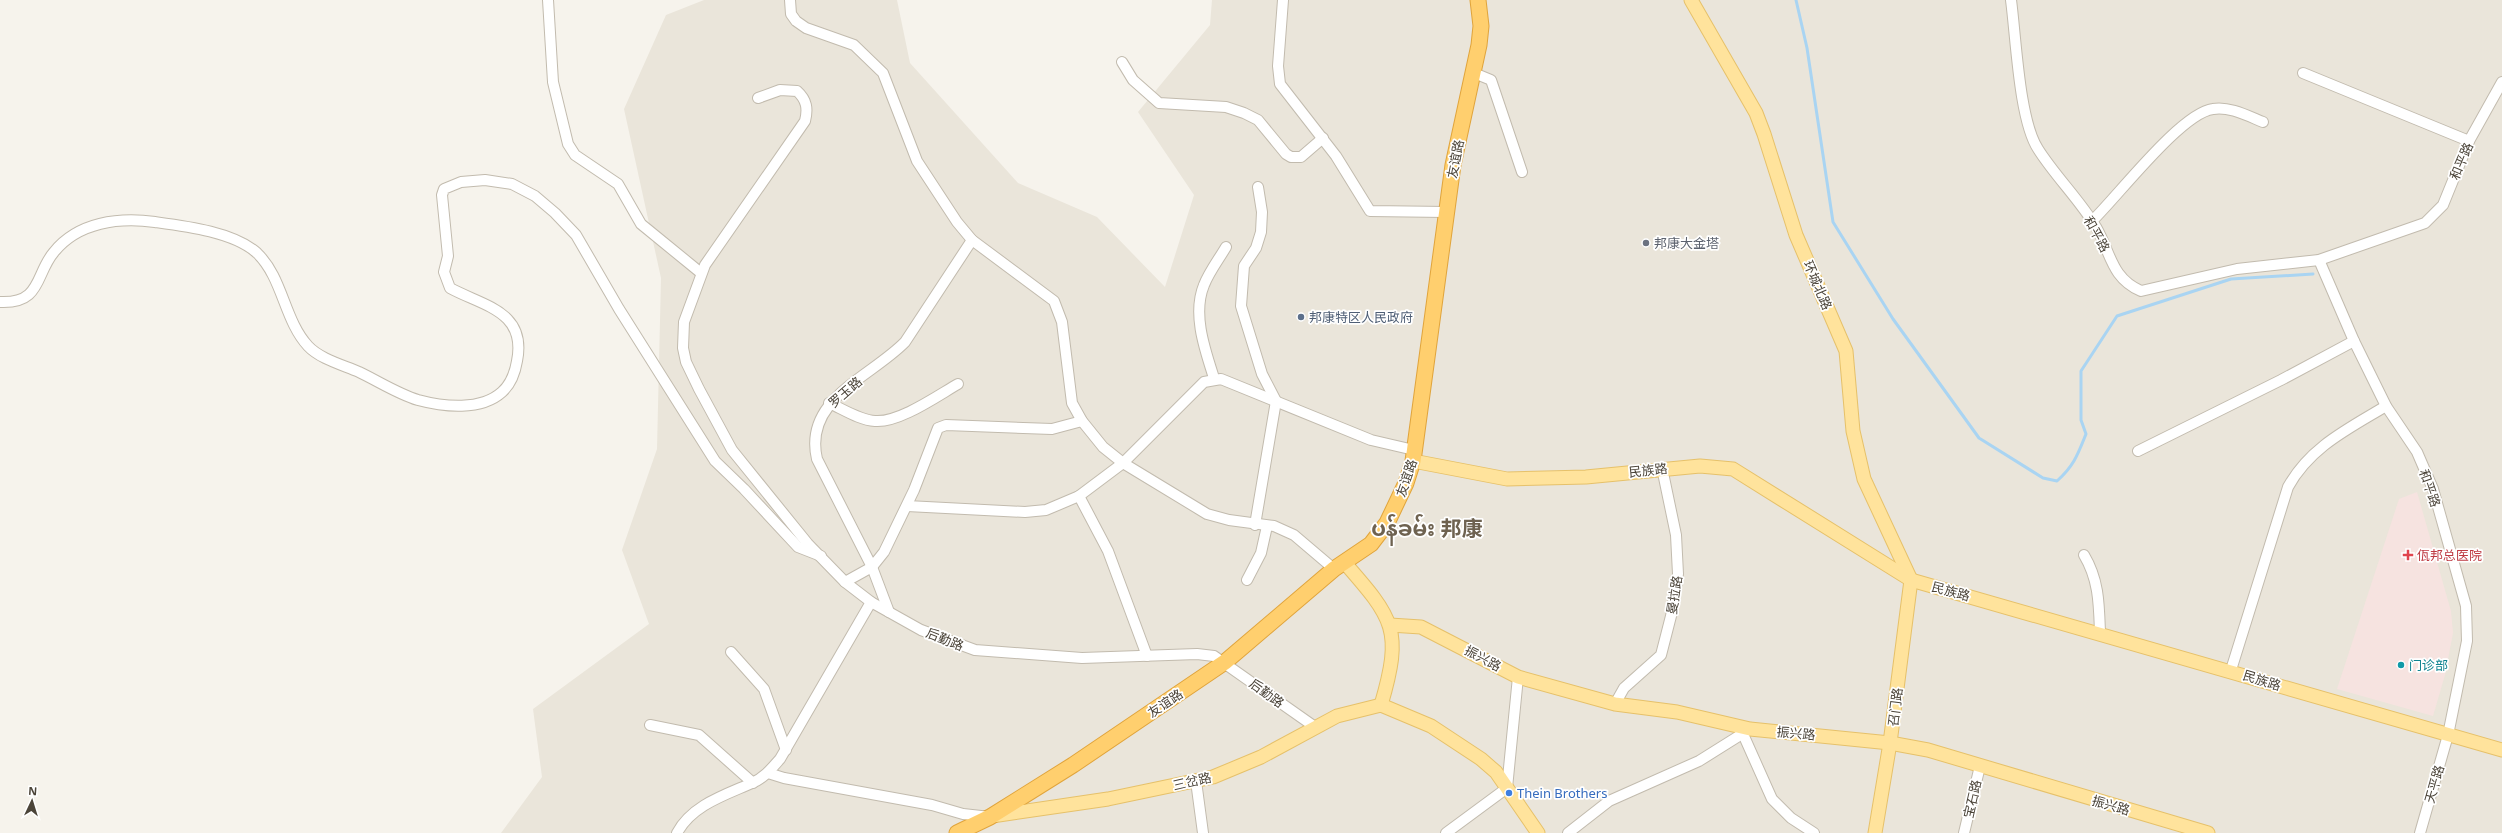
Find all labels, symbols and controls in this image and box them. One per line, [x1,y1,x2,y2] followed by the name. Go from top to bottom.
[1442,138,1468,180] street label: 友谊路
[2445,140,2477,182] street label: 和平路
[2080,213,2114,255] street label: 和平路
[1654,234,1719,252] place label: 邦康大金塔
[1641,238,1651,248] marker: 邦康大金塔
[1800,258,1836,312] street label: 环城北路
[1309,308,1413,326] place label: 邦康特区人民政府
[1296,312,1306,322] marker: 邦康特区人民政府
[824,372,866,412] street label: 罗玉路
[1391,457,1421,499] street label: 友谊路
[1628,459,1668,481] street label: 民族路
[2415,467,2445,509] street label: 和平路
[1371,513,1483,546] district label: ပန်ခမ်း 邦康
[2417,546,2482,564] place label: 佤邦总医院
[2402,549,2414,561] marker: 佤邦总医院
[1662,574,1686,616] street label: 曼拉路
[1930,577,1972,605] street label: 民族路
[924,623,966,655] street label: 后勤路
[1462,641,1504,675] street label: 振兴路
[2409,656,2448,674] place label: 门诊部
[2396,660,2406,670] marker: 门诊部
[2241,666,2283,694] street label: 民族路
[1246,674,1288,712] street label: 后勤路
[1144,685,1186,721] street label: 友谊路
[1884,687,1906,727] street label: 召门路
[1776,722,1816,744] street label: 振兴路
[2420,763,2448,805] street label: 天平路
[1171,768,1213,794] street label: 三岔路
[1959,778,1985,820] street label: 宝石路
[12,781,52,821] north arrow
[28,783,38,798] text: N
[1517,784,1607,802] place label: Thein Brothers
[1504,788,1514,798] marker: Thein Brothers
[2090,791,2132,819] street label: 振兴路

